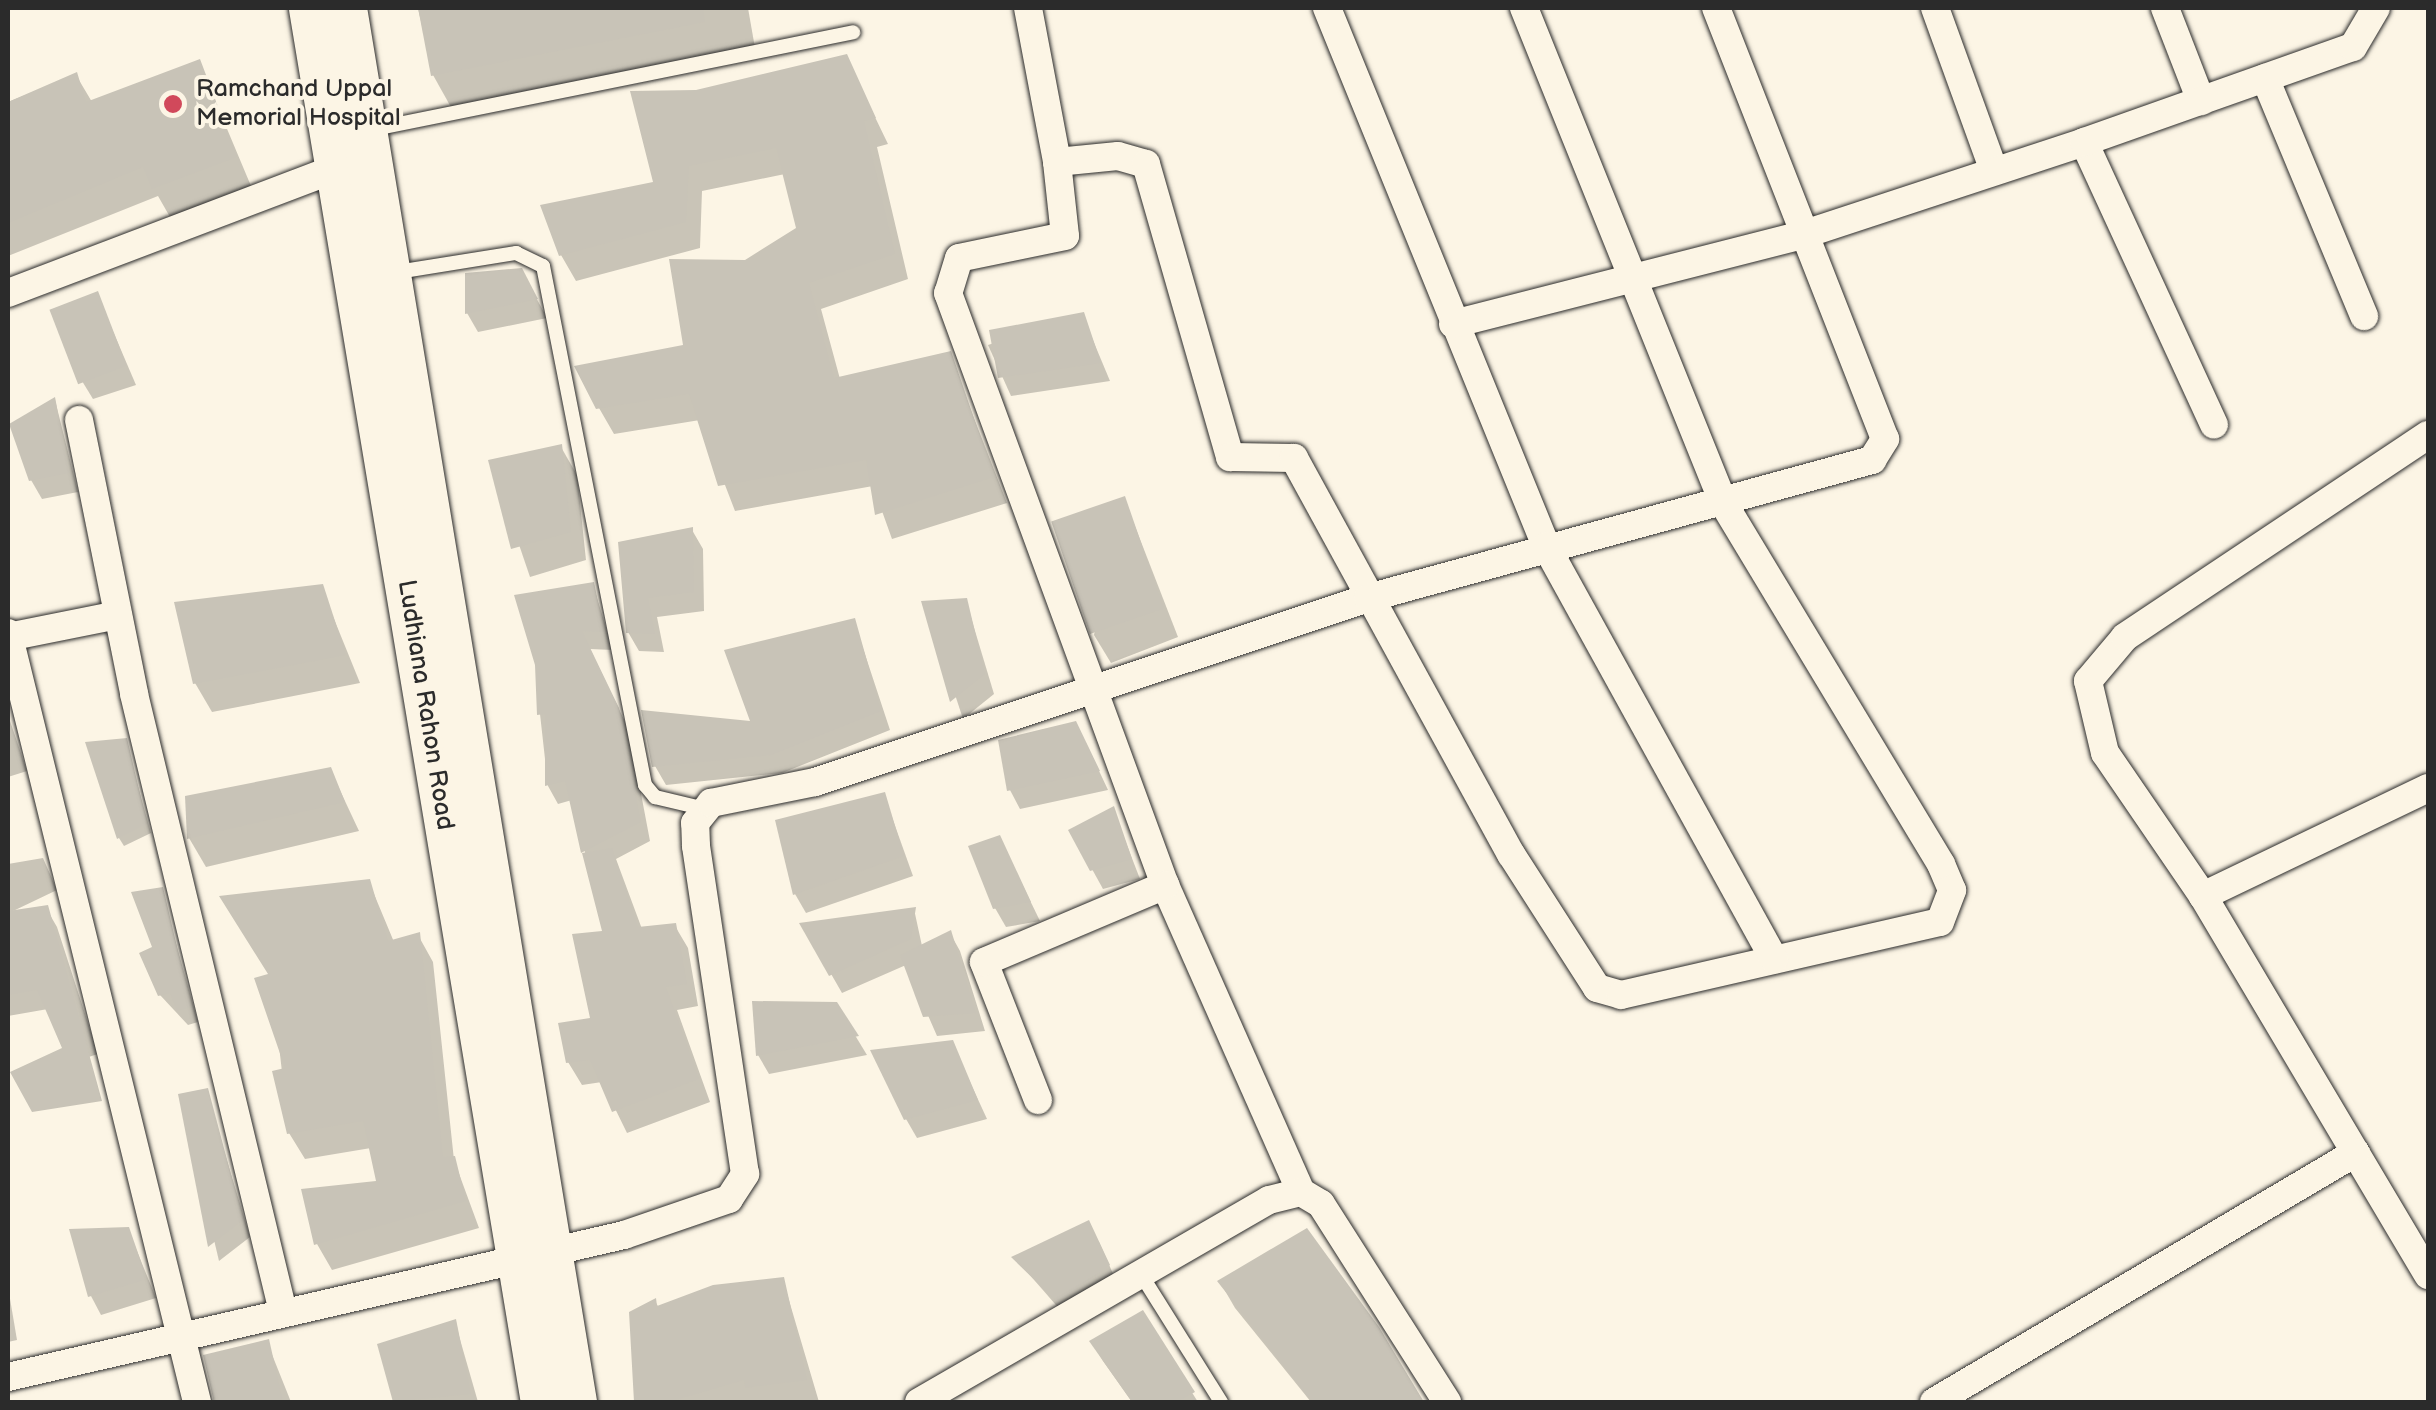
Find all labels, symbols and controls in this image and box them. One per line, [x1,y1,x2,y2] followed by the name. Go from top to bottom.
[196,75,400,134] place label: Ramchand Uppal Memorial Hospital
[160,91,186,117] marker: Ramchand Uppal Memorial Hospital
[390,578,460,832] street label: Ludhiana Rahon Road

